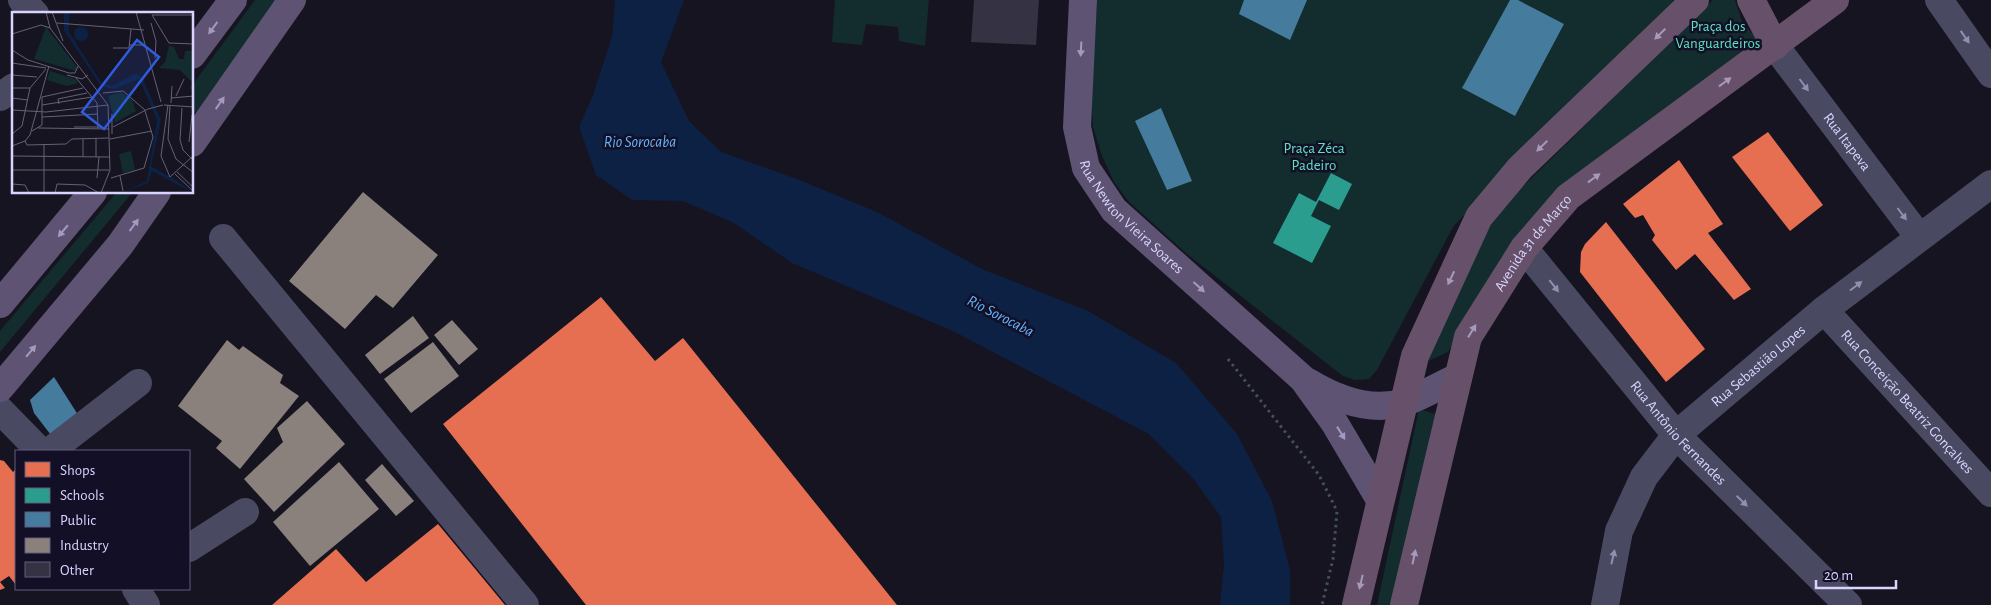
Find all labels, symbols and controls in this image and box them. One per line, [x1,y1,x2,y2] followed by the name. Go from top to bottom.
[12,12,194,194] inset map
[1676,19,1760,51] park label: Praça dos Vanguardeiros
[207,21,218,34] one-way arrow
[1654,28,1666,40] one-way arrow
[1960,30,1970,44] one-way arrow
[1076,41,1084,57] one-way arrow
[1718,76,1731,87] one-way arrow
[1799,78,1809,92] one-way arrow
[215,96,225,109] one-way arrow
[1820,110,1873,174] street label: Rua Itapeva
[604,134,676,150] water label: Rio Sorocaba
[1537,140,1549,152] one-way arrow
[1283,141,1345,173] park label: Praça Zéca Padeiro
[1077,159,1187,277] street label: Rua Newton Vieira Soares
[1587,173,1601,183] one-way arrow
[1492,192,1575,294] street label: Avenida 31 de Março
[1897,207,1907,221] one-way arrow
[129,218,139,232] one-way arrow
[57,224,68,237] one-way arrow
[1447,271,1455,285] one-way arrow
[1549,280,1560,293] one-way arrow
[1849,280,1862,291] one-way arrow
[1192,281,1205,292] one-way arrow
[965,292,1037,339] water label: Rio Sorocaba
[1709,322,1808,410] street label: Rua Sebastião Lopes
[1467,324,1477,337] one-way arrow
[1838,327,1976,477] street label: Rua Conceição Beatriz Gonçalves
[26,345,37,358] one-way arrow
[1627,378,1729,488] street label: Rua Antônio Fernandes
[1336,426,1346,440] one-way arrow
[15,450,190,590] legend
[60,463,95,478] text: Shops
[60,488,104,503] text: Schools
[1736,494,1748,506] one-way arrow
[60,513,96,528] text: Public
[60,538,109,553] text: Industry
[1609,549,1617,565] one-way arrow
[1410,550,1418,565] one-way arrow
[1816,558,1896,590] scale bar
[60,563,94,578] text: Other
[1824,568,1853,583] text: 20 m
[1357,574,1365,590] one-way arrow

